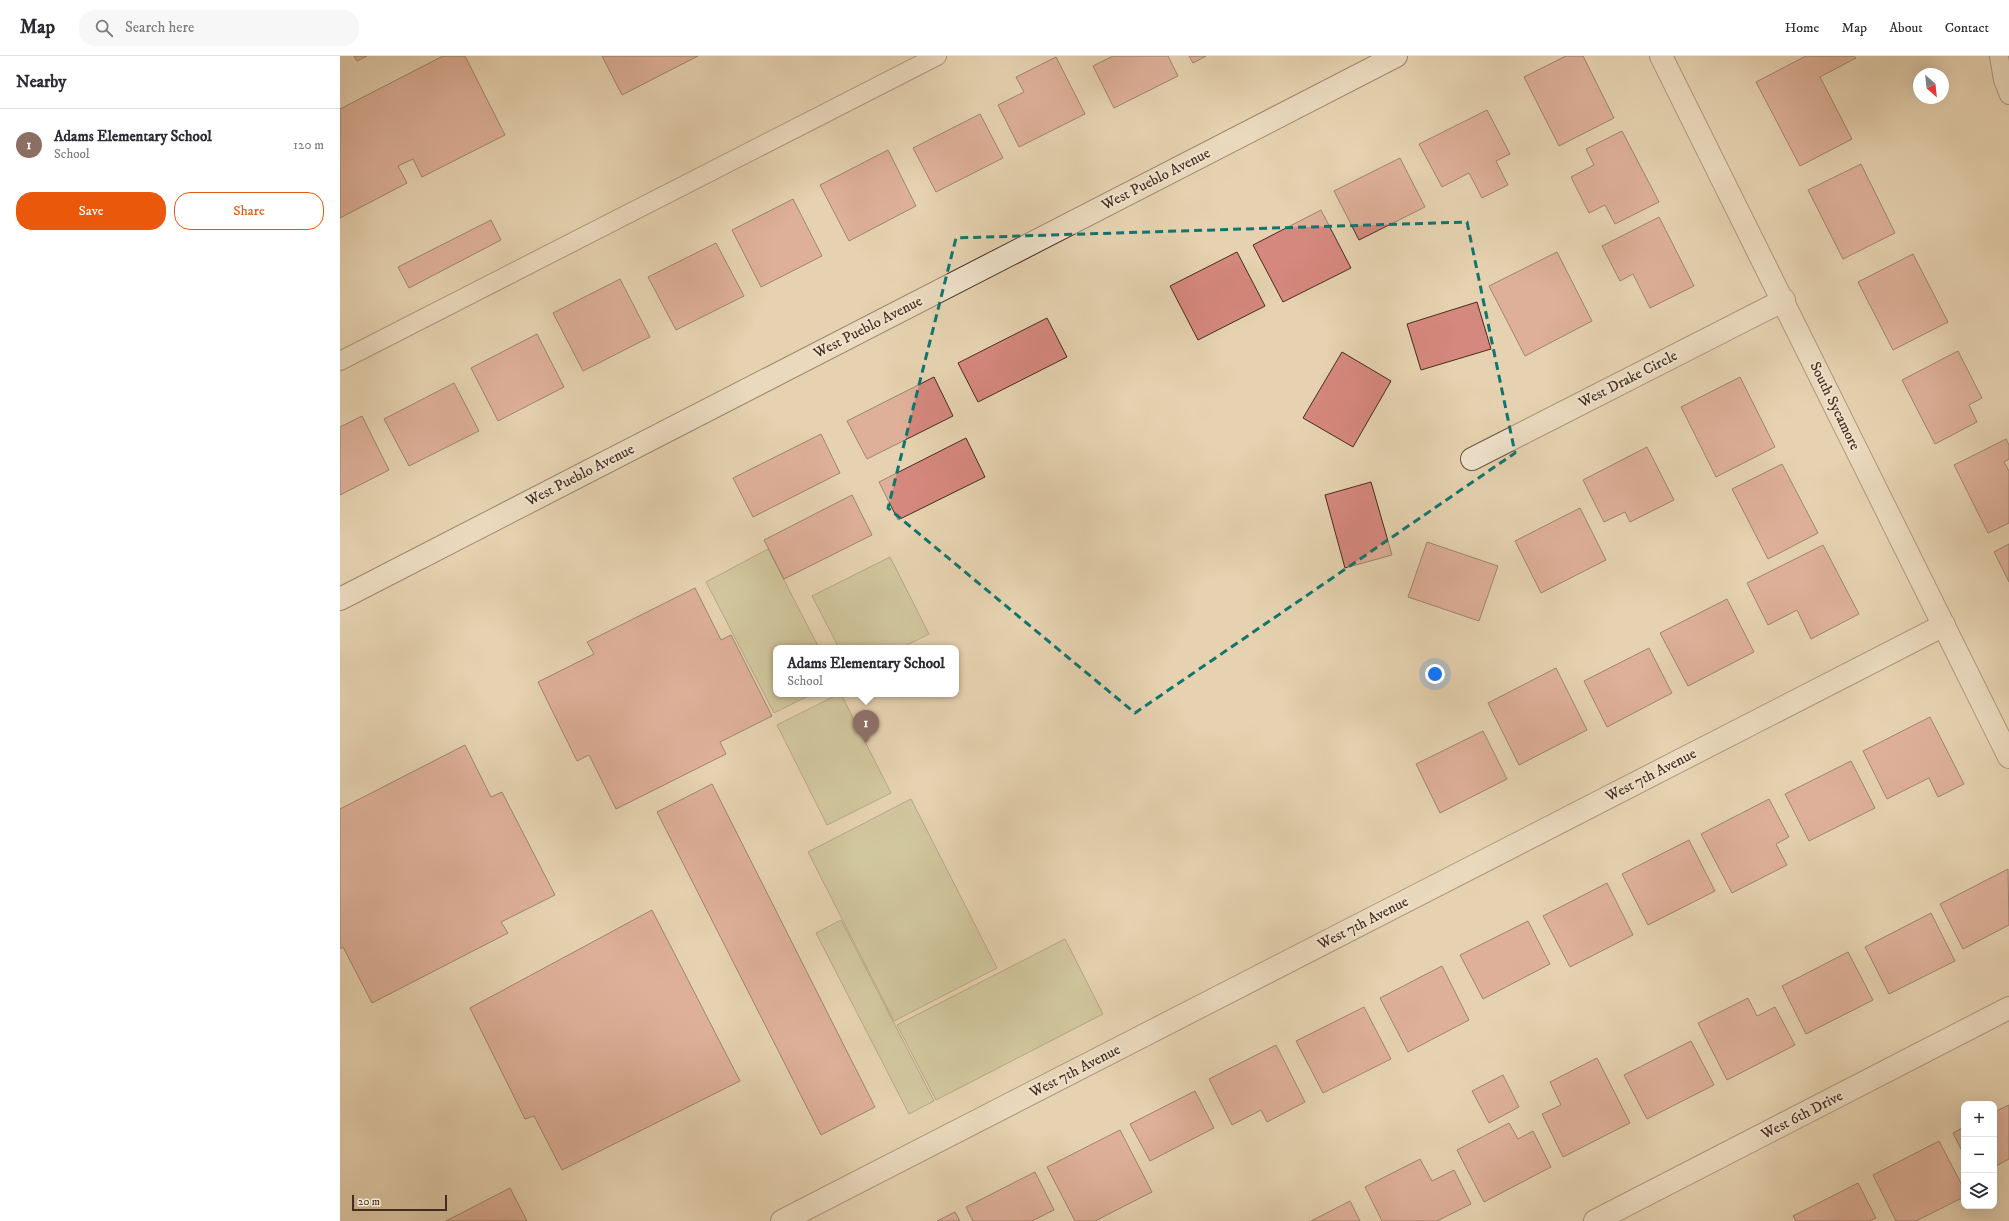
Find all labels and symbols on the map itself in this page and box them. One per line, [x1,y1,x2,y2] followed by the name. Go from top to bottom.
[1913,68,1949,104] north arrow
[1098,143,1214,215] street label: West Pueblo Avenue
[810,291,926,363] street label: West Pueblo Avenue
[1574,346,1681,413] street label: West Drake Circle
[1805,359,1865,453] street label: South Sycamore
[522,439,638,511] street label: West Pueblo Avenue
[1425,664,1445,684] your location
[853,710,879,743] pin: 1
[1602,744,1700,806] street label: West 7th Avenue
[1314,892,1412,954] street label: West 7th Avenue
[1026,1040,1124,1102] street label: West 7th Avenue
[1757,1086,1846,1144] street label: West 6th Drive
[352,1193,447,1212] scale bar

